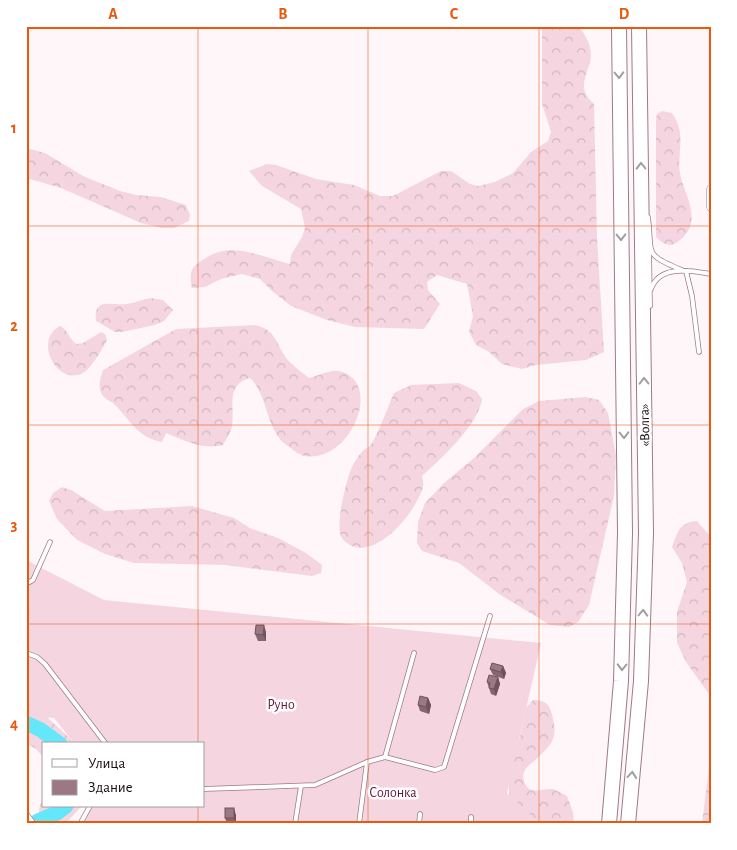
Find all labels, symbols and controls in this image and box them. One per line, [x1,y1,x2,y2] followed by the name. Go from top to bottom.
[108,6,118,22] text: A
[278,6,288,22] text: B
[450,6,459,22] text: C
[619,6,630,22] text: D
[614,72,624,79] one-way arrow
[11,120,17,136] text: 1
[636,161,646,169] one-way arrow
[616,234,626,242] one-way arrow
[10,318,18,334] text: 2
[638,376,649,384] one-way arrow
[638,403,652,447] street label: «Волга»
[618,431,629,439] one-way arrow
[11,517,18,533] text: 3
[638,609,648,616] one-way arrow
[617,664,627,672] one-way arrow
[267,698,295,712] park label: Руно
[10,716,18,732] text: 4
[42,742,205,808] legend
[88,756,125,771] text: Улица
[626,771,637,779] one-way arrow
[88,780,133,795] text: Здание
[369,786,417,800] park label: Солонка

